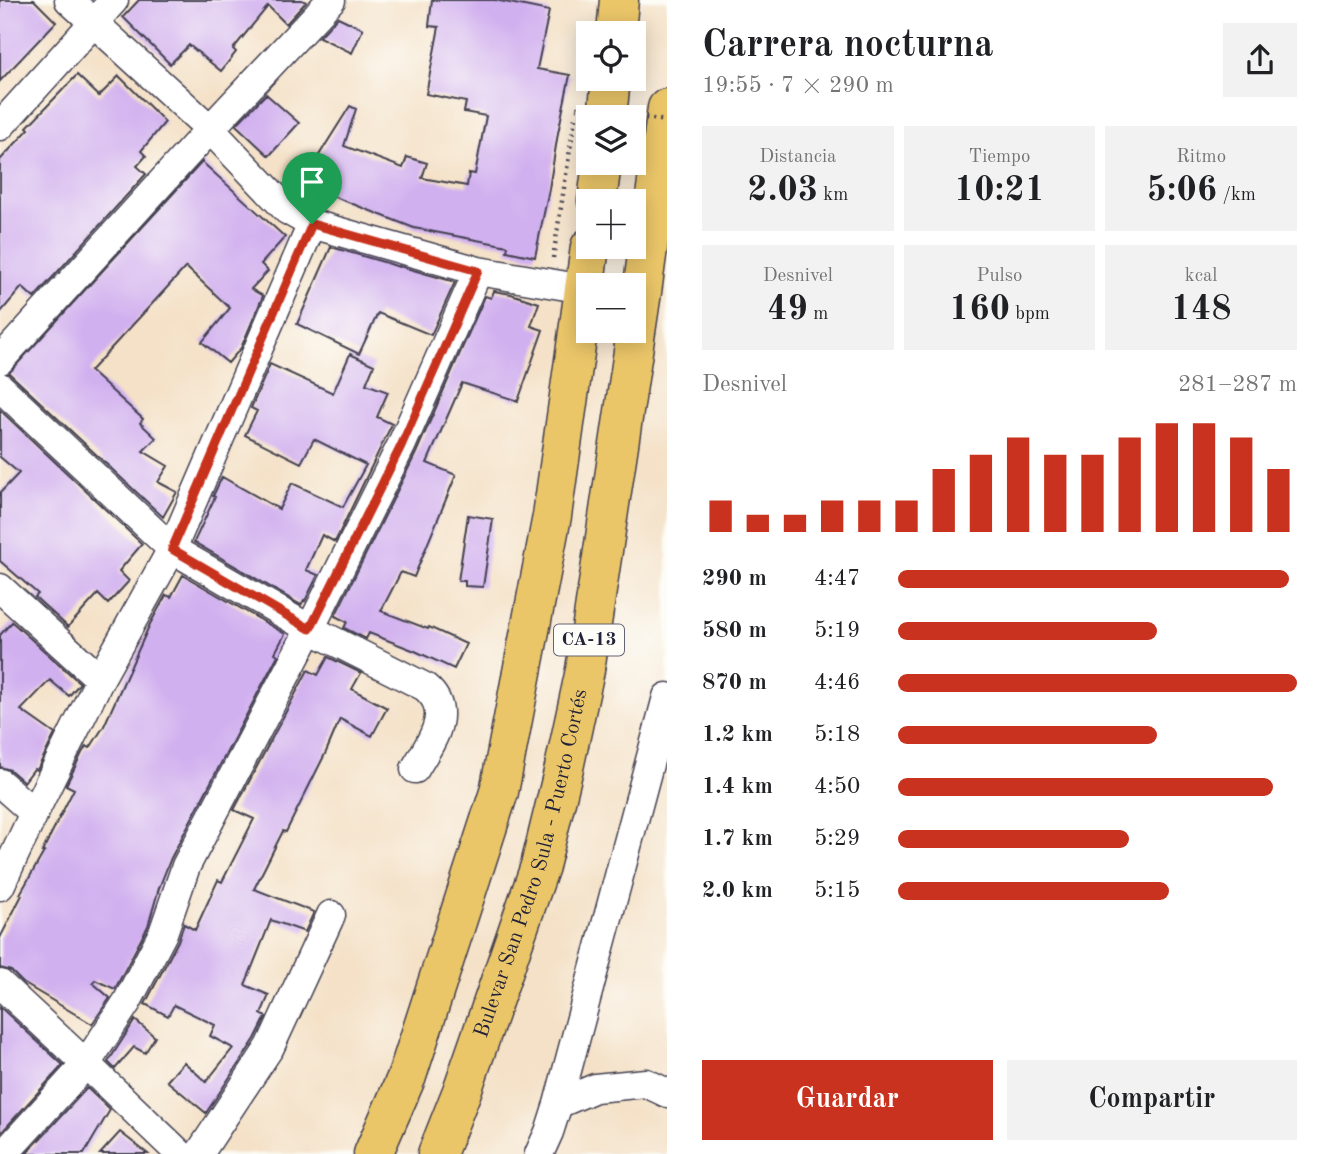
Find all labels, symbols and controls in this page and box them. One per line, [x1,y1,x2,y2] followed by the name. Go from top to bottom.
[576,21,646,343] map controls
[576,21,646,91] button: locate
[1223,23,1297,97] button: share
[702,27,993,65] text: Carrera nocturna
[702,74,894,97] text: 19:55 · 7 × 290 m
[576,105,646,175] button: layers
[759,148,836,167] text: Distancia
[969,148,1030,167] text: Tiempo
[1176,148,1226,167] text: Ritmo
[282,152,342,224] pin
[293,163,331,201] icon: arrive
[747,173,818,208] text: 2.03
[954,173,1045,208] text: 10:21
[1146,173,1217,208] text: 5:06
[818,186,848,205] text: km
[1217,186,1256,205] text: /km
[576,189,646,259] button: +
[763,267,833,286] text: Desnivel
[977,267,1022,286] text: Pulso
[1185,267,1218,286] text: kcal
[576,273,646,343] button: −
[767,292,808,327] text: 49
[949,292,1010,327] text: 160
[1171,292,1232,327] text: 148
[808,305,828,324] text: m
[1010,305,1050,324] text: bpm
[702,373,787,396] text: Desnivel
[1178,373,1297,396] text: 281–287 m
[702,567,767,590] text: 290 m
[814,567,860,590] text: 4:47
[702,619,767,642] text: 580 m
[814,619,860,642] text: 5:19
[554,624,624,656] road number: CA-13
[702,671,767,694] text: 870 m
[814,671,860,694] text: 4:46
[471,687,591,1041] street label: Bulevar San Pedro Sula - Puerto Cortés
[702,723,773,746] text: 1.2 km
[814,723,860,746] text: 5:18
[702,775,773,798] text: 1.4 km
[814,775,860,798] text: 4:50
[702,827,773,850] text: 1.7 km
[814,827,860,850] text: 5:29
[702,879,773,902] text: 2.0 km
[814,879,860,902] text: 5:15
[702,1060,993,1140] button: Guardar
[1007,1060,1297,1140] button: Compartir

